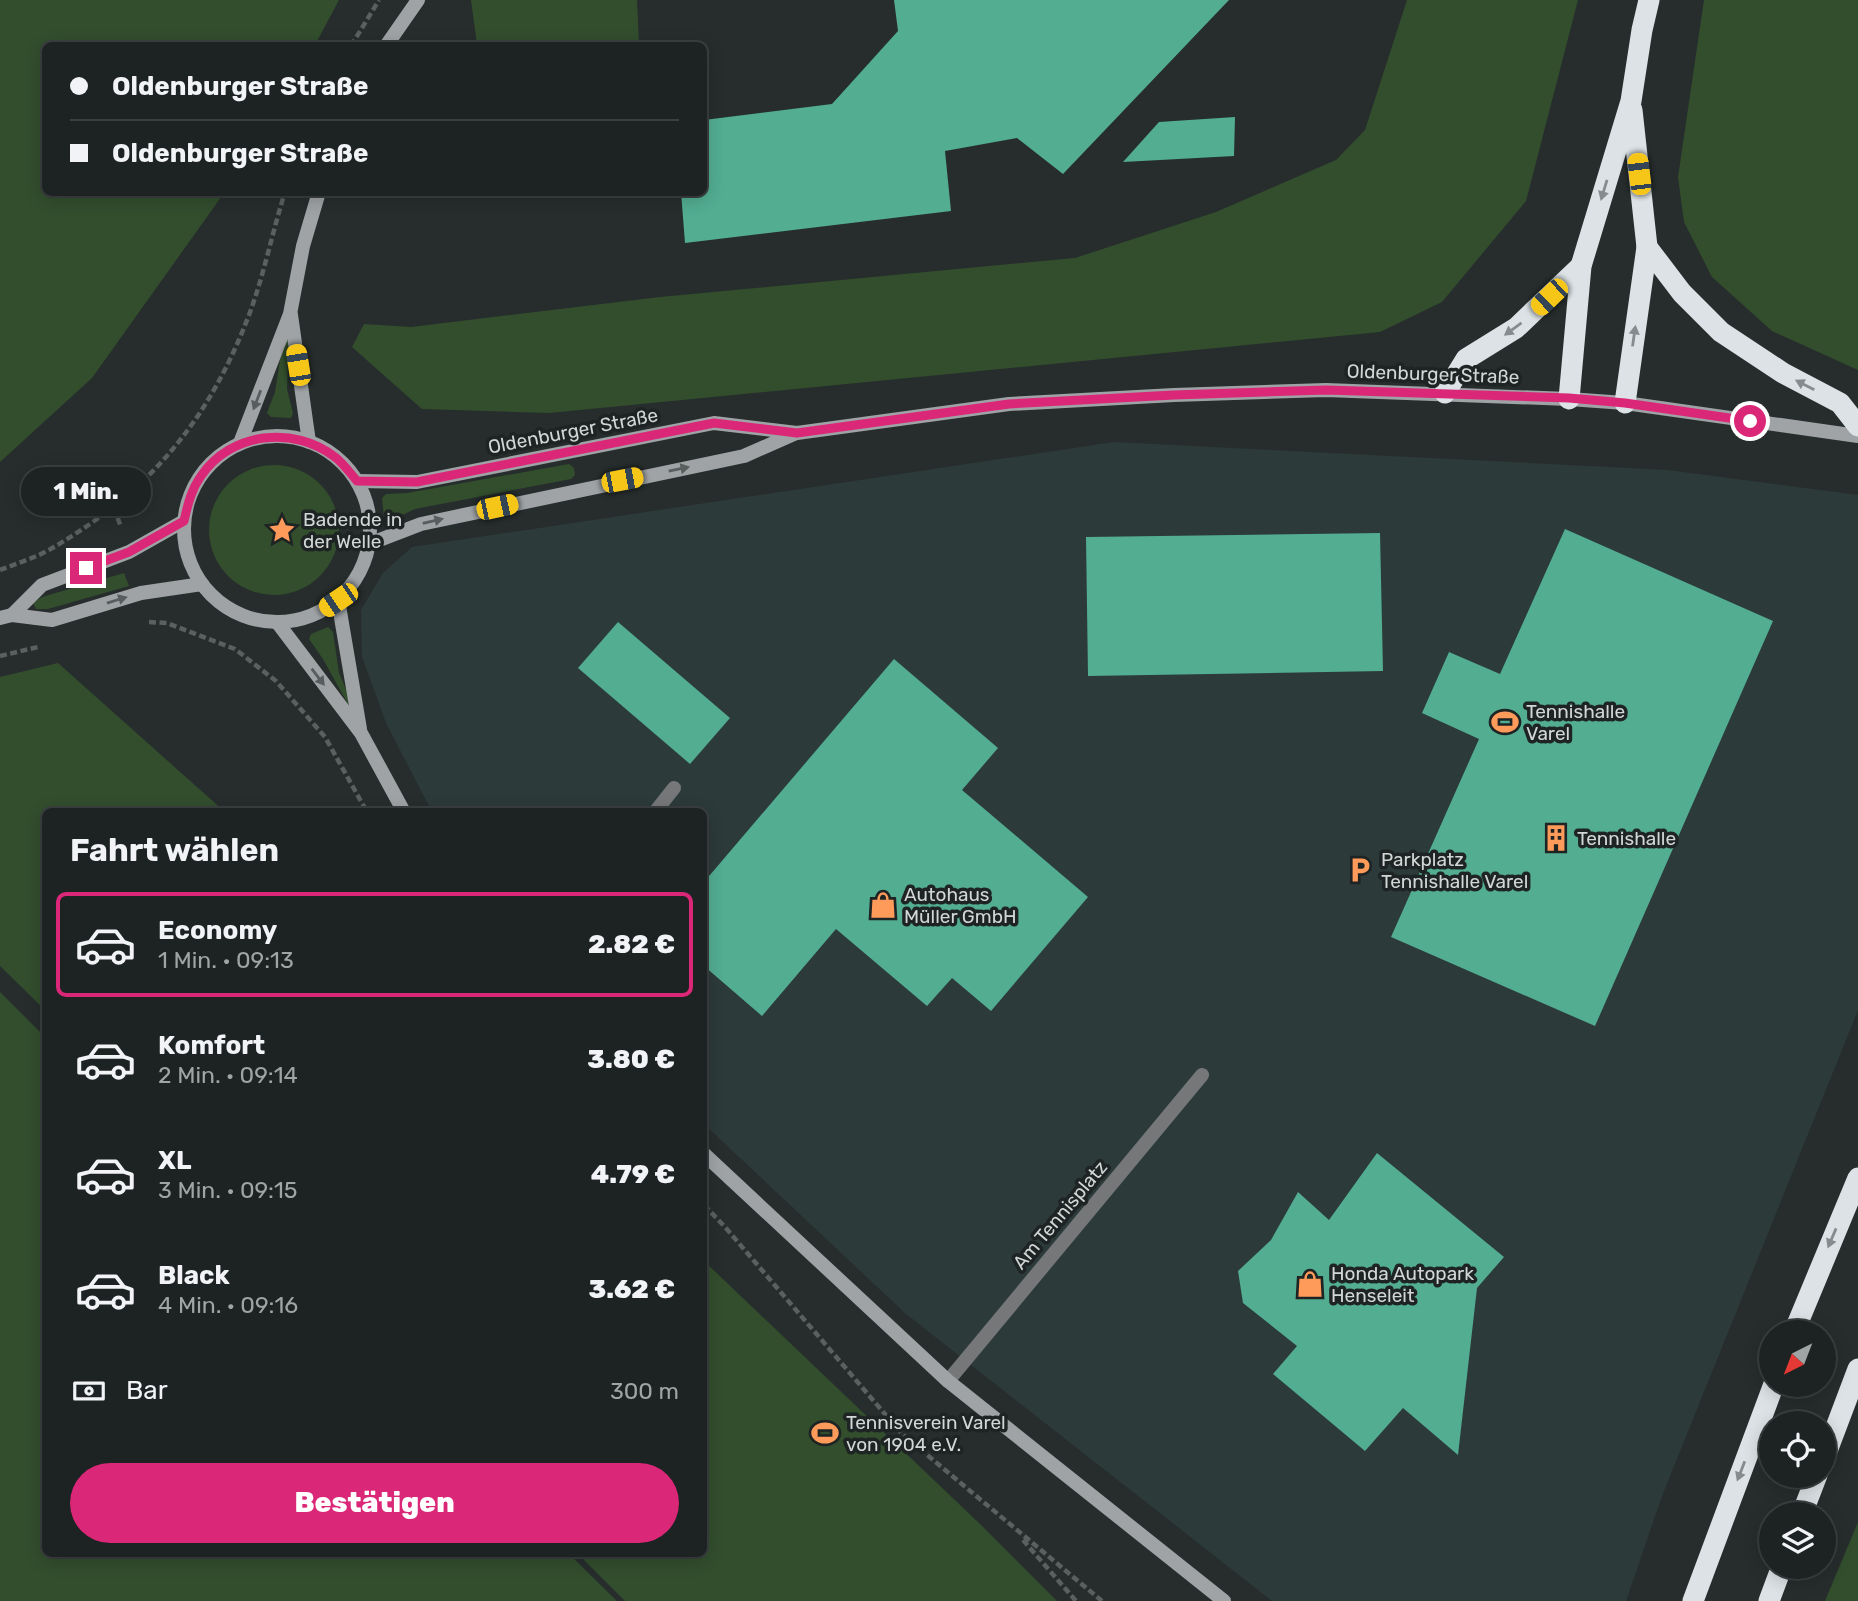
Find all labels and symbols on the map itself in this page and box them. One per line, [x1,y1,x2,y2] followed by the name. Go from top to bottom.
[1627,152,1652,196] car
[1599,180,1609,201] one-way arrow
[1527,275,1572,319] car
[1505,321,1523,336] one-way arrow
[1629,325,1640,347] one-way arrow
[285,343,312,387] car
[1346,359,1520,389] street label: Oldenburger Straße
[1795,379,1815,391] one-way arrow
[251,390,262,411] one-way arrow
[486,403,660,459] street label: Oldenburger Straße
[1734,405,1766,437] route start
[668,463,690,474] one-way arrow
[21,466,151,516] callout: 1 Min.
[600,466,645,494] car
[475,492,520,522] car
[303,508,402,553] place label: Badende in der Welle
[267,515,297,545] place icon: Badende in der Welle
[422,515,444,526] one-way arrow
[70,552,102,584] route end
[315,580,362,620] car
[107,595,128,605] one-way arrow
[311,667,325,686] one-way arrow
[1526,700,1625,745] place label: Tennishalle Varel
[1490,707,1520,737] sports icon: Tennishalle Varel
[1541,823,1571,853] building icon: Tennishalle
[1577,827,1676,850] place label: Tennishalle
[1381,848,1528,893] place label: Parkplatz Tennishalle Varel
[1345,855,1375,885] parking icon: Parkplatz Tennishalle Varel
[904,883,1017,928] place label: Autohaus Müller GmbH
[868,890,898,920] shop icon: Autohaus Müller GmbH
[1008,1156,1112,1274] street label: Am Tennisplatz
[1827,1228,1838,1249] one-way arrow
[1331,1262,1474,1307] place label: Honda Autopark Henseleit
[1295,1269,1325,1299] shop icon: Honda Autopark Henseleit
[1759,1320,1836,1396] north arrow
[846,1411,1006,1456] place label: Tennisverein Varel von 1904 e.V.
[810,1418,840,1448] sports icon: Tennisverein Varel von 1904 e.V.
[1736,1461,1747,1482] one-way arrow

